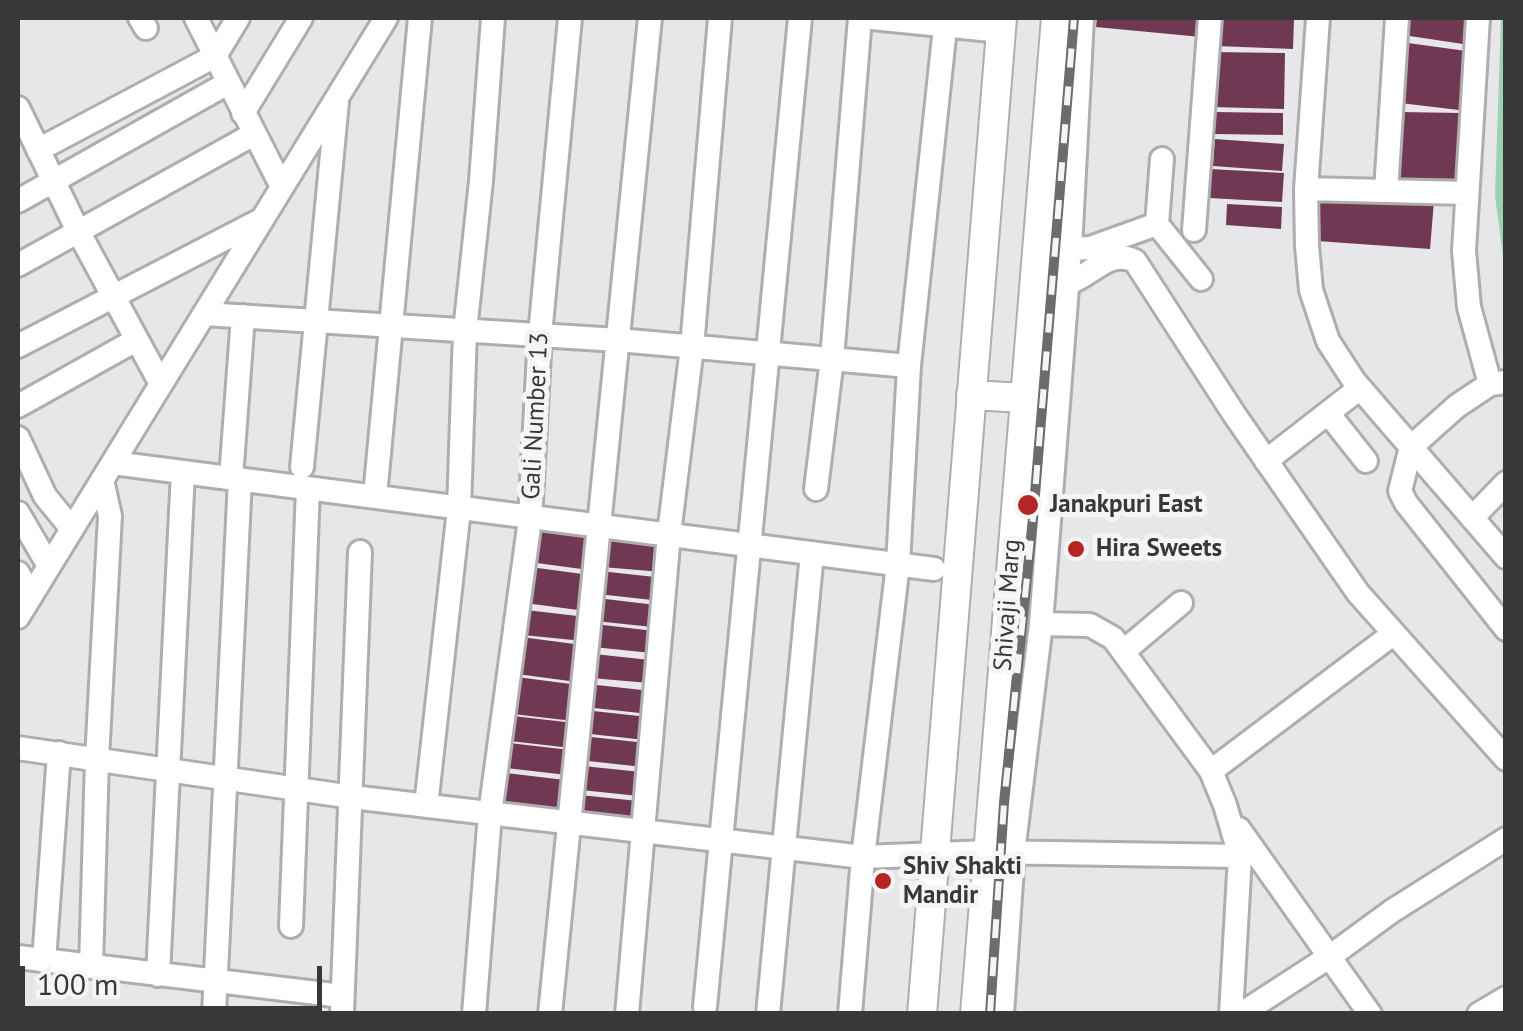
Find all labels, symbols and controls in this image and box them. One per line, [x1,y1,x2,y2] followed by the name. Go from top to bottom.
[517,332,555,500] street label: Gali Number 13
[1050,490,1203,520] place label: Janakpuri East
[1015,492,1041,518] marker: Janakpuri East
[1096,534,1222,564] place label: Hira Sweets
[988,538,1028,672] street label: Shivaji Marg
[1065,538,1087,560] marker: Hira Sweets
[903,852,1022,911] place label: Shiv Shakti Mandir
[872,870,894,892] marker: Shiv Shakti Mandir
[25,946,328,1008] scale bar
[37,964,118,1003] text: 100 m

